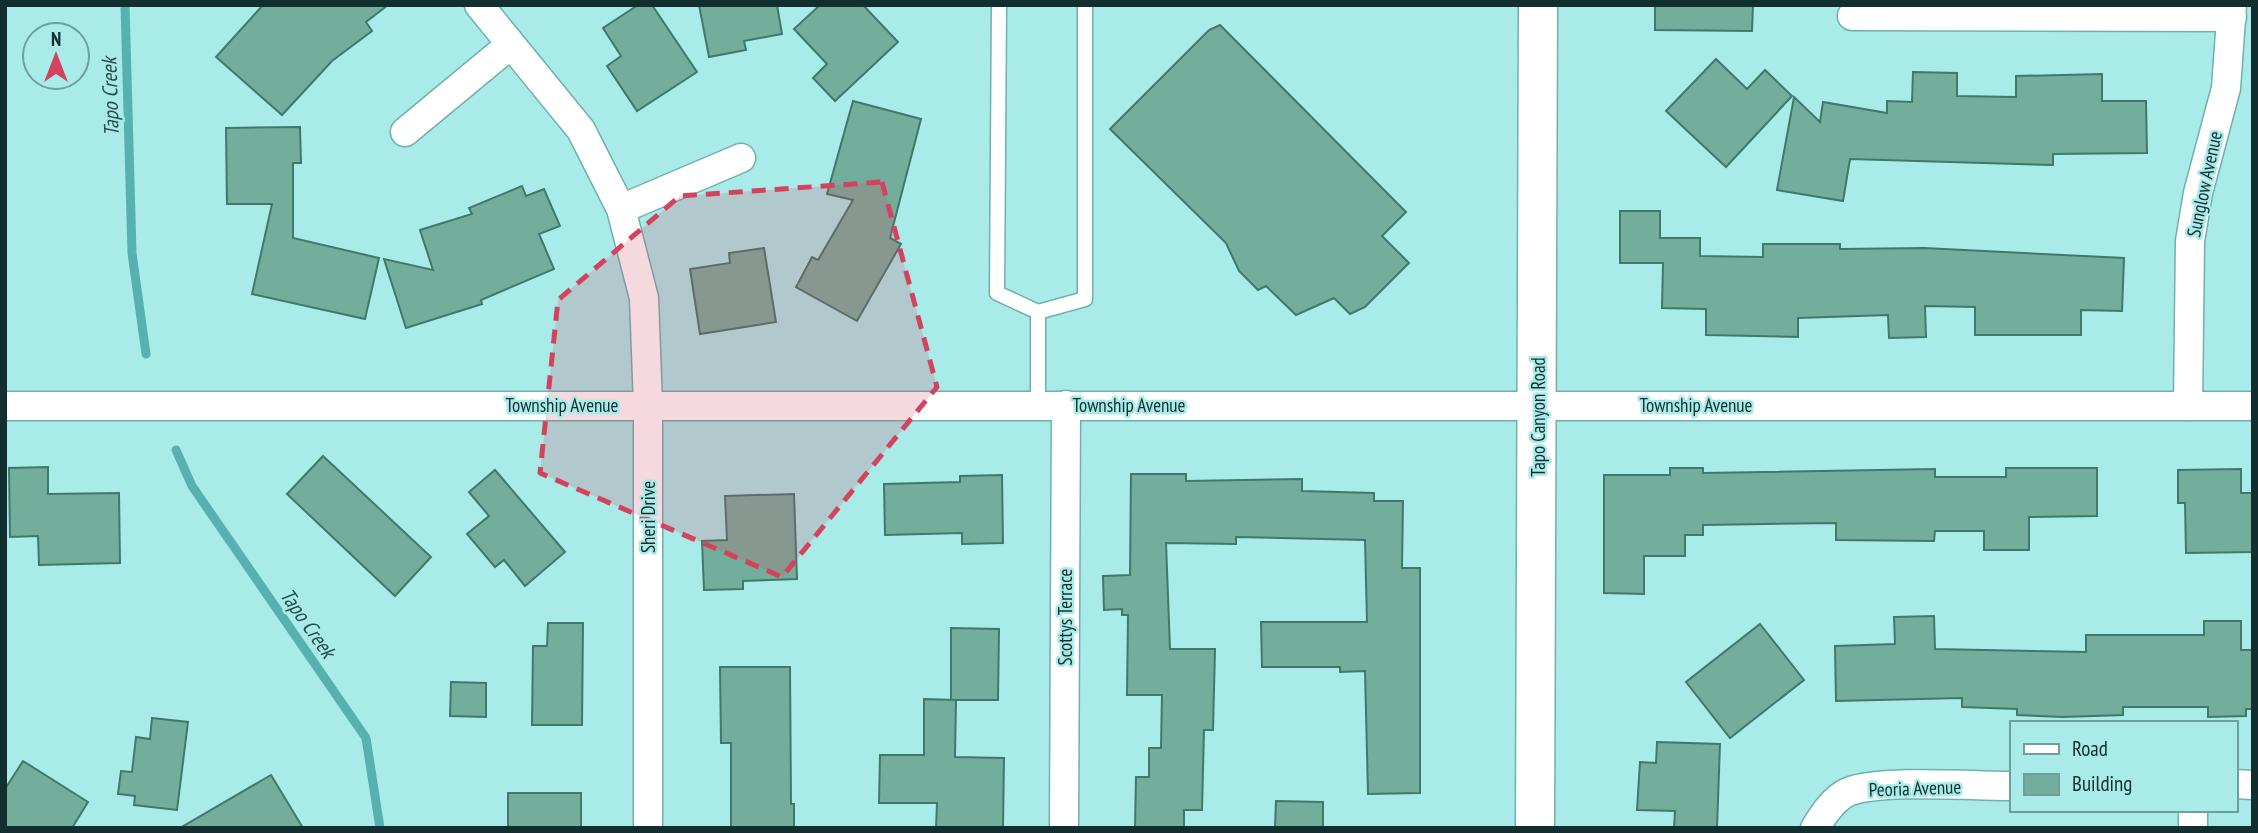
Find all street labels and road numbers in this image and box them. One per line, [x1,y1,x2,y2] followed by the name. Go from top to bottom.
[2181,129,2227,239] street label: Sunglow Avenue
[1526,357,1550,477] street label: Tapo Canyon Road
[506,393,619,417] street label: Township Avenue
[1073,393,1186,417] street label: Township Avenue
[1640,393,1753,417] street label: Township Avenue
[636,481,660,553] street label: Sheri Drive
[1053,568,1077,665] street label: Scottys Terrace
[1868,774,1962,802] street label: Peoria Avenue

